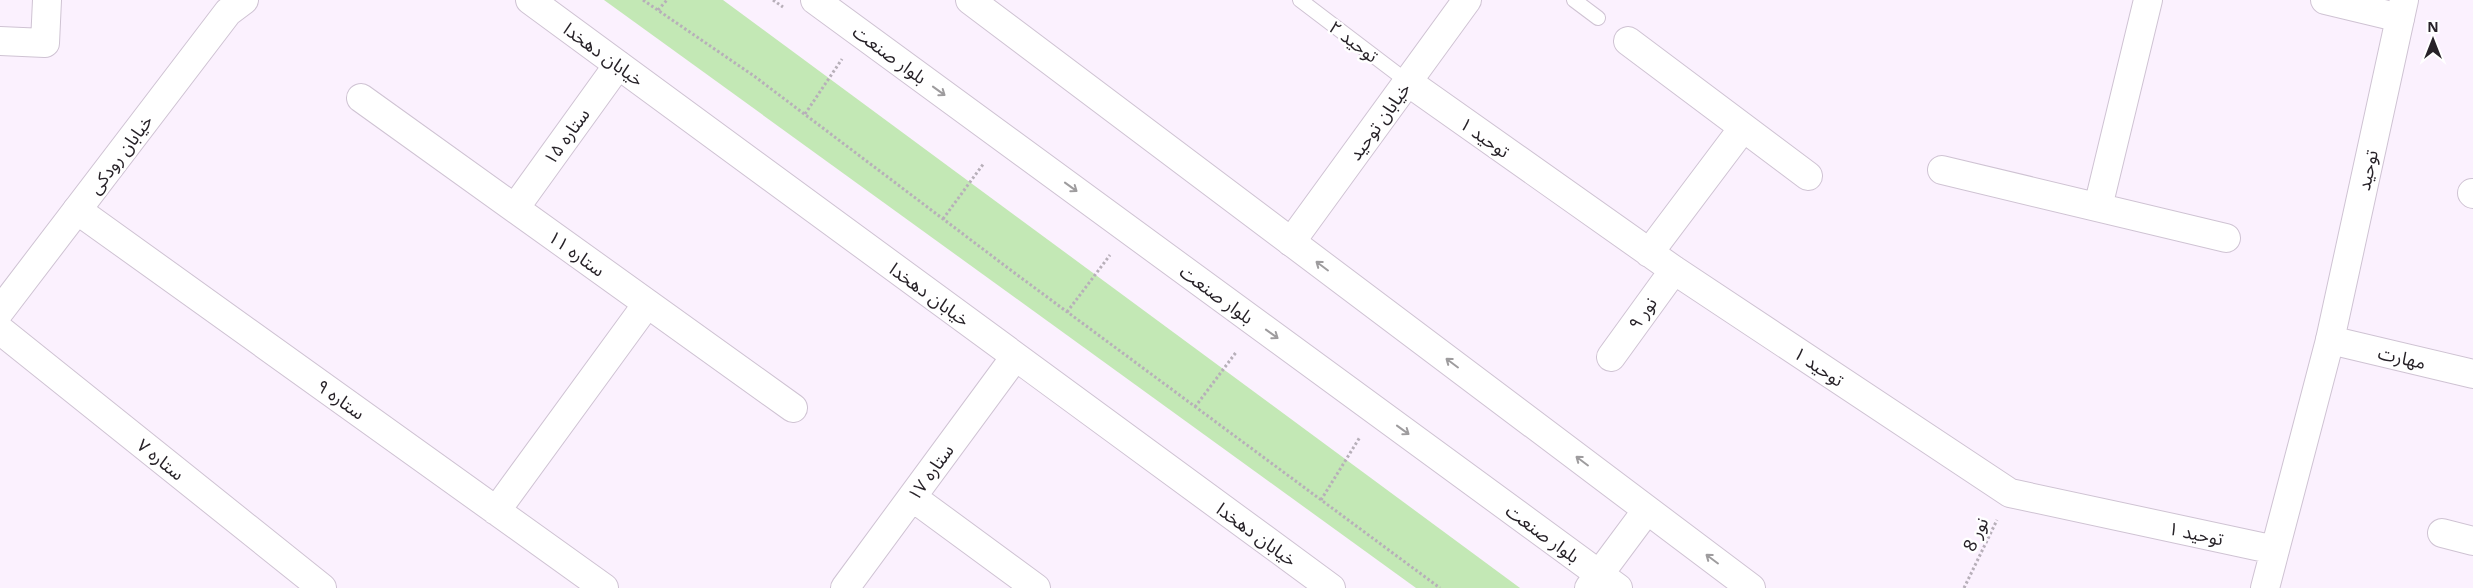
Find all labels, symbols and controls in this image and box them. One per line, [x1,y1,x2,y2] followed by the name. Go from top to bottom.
[1325,15,1383,67] street label: توحید ۲
[2408,15,2458,65] north arrow
[559,17,649,91] street label: خیابان دهخدا
[2427,17,2439,36] text: N
[848,19,932,89] street label: بلوار صنعت
[1343,77,1415,165] street label: خیابان توحید
[932,85,945,96] one-way arrow
[537,103,595,169] street label: ستاره ۱۵
[82,109,158,199] street label: خیابان رودکی
[1455,111,1515,163] street label: توحید ۱
[2351,148,2383,192] street label: توحید
[1063,181,1077,192] one-way arrow
[544,224,610,282] street label: ستاره ۱۱
[885,257,975,331] street label: خیابان دهخدا
[1175,259,1259,329] street label: بلوار صنعت
[1316,260,1329,271] one-way arrow
[1622,292,1662,334] street label: نور ۹
[1265,329,1279,339] one-way arrow
[1789,340,1849,392] street label: توحید ۱
[2376,340,2428,374] street label: مهارت
[1446,358,1459,369] one-way arrow
[312,373,370,425] street label: ستاره ۹
[1396,425,1410,435] one-way arrow
[132,433,190,485] street label: ستاره ۷
[901,439,959,505] street label: ستاره ۱۷
[1575,456,1589,466] one-way arrow
[1212,497,1302,571] street label: خیابان دهخدا
[1501,498,1585,568] street label: بلوار صنعت
[1957,513,1993,555] street label: نور 8
[2166,515,2226,551] street label: توحید ۱
[1706,553,1719,564] one-way arrow

